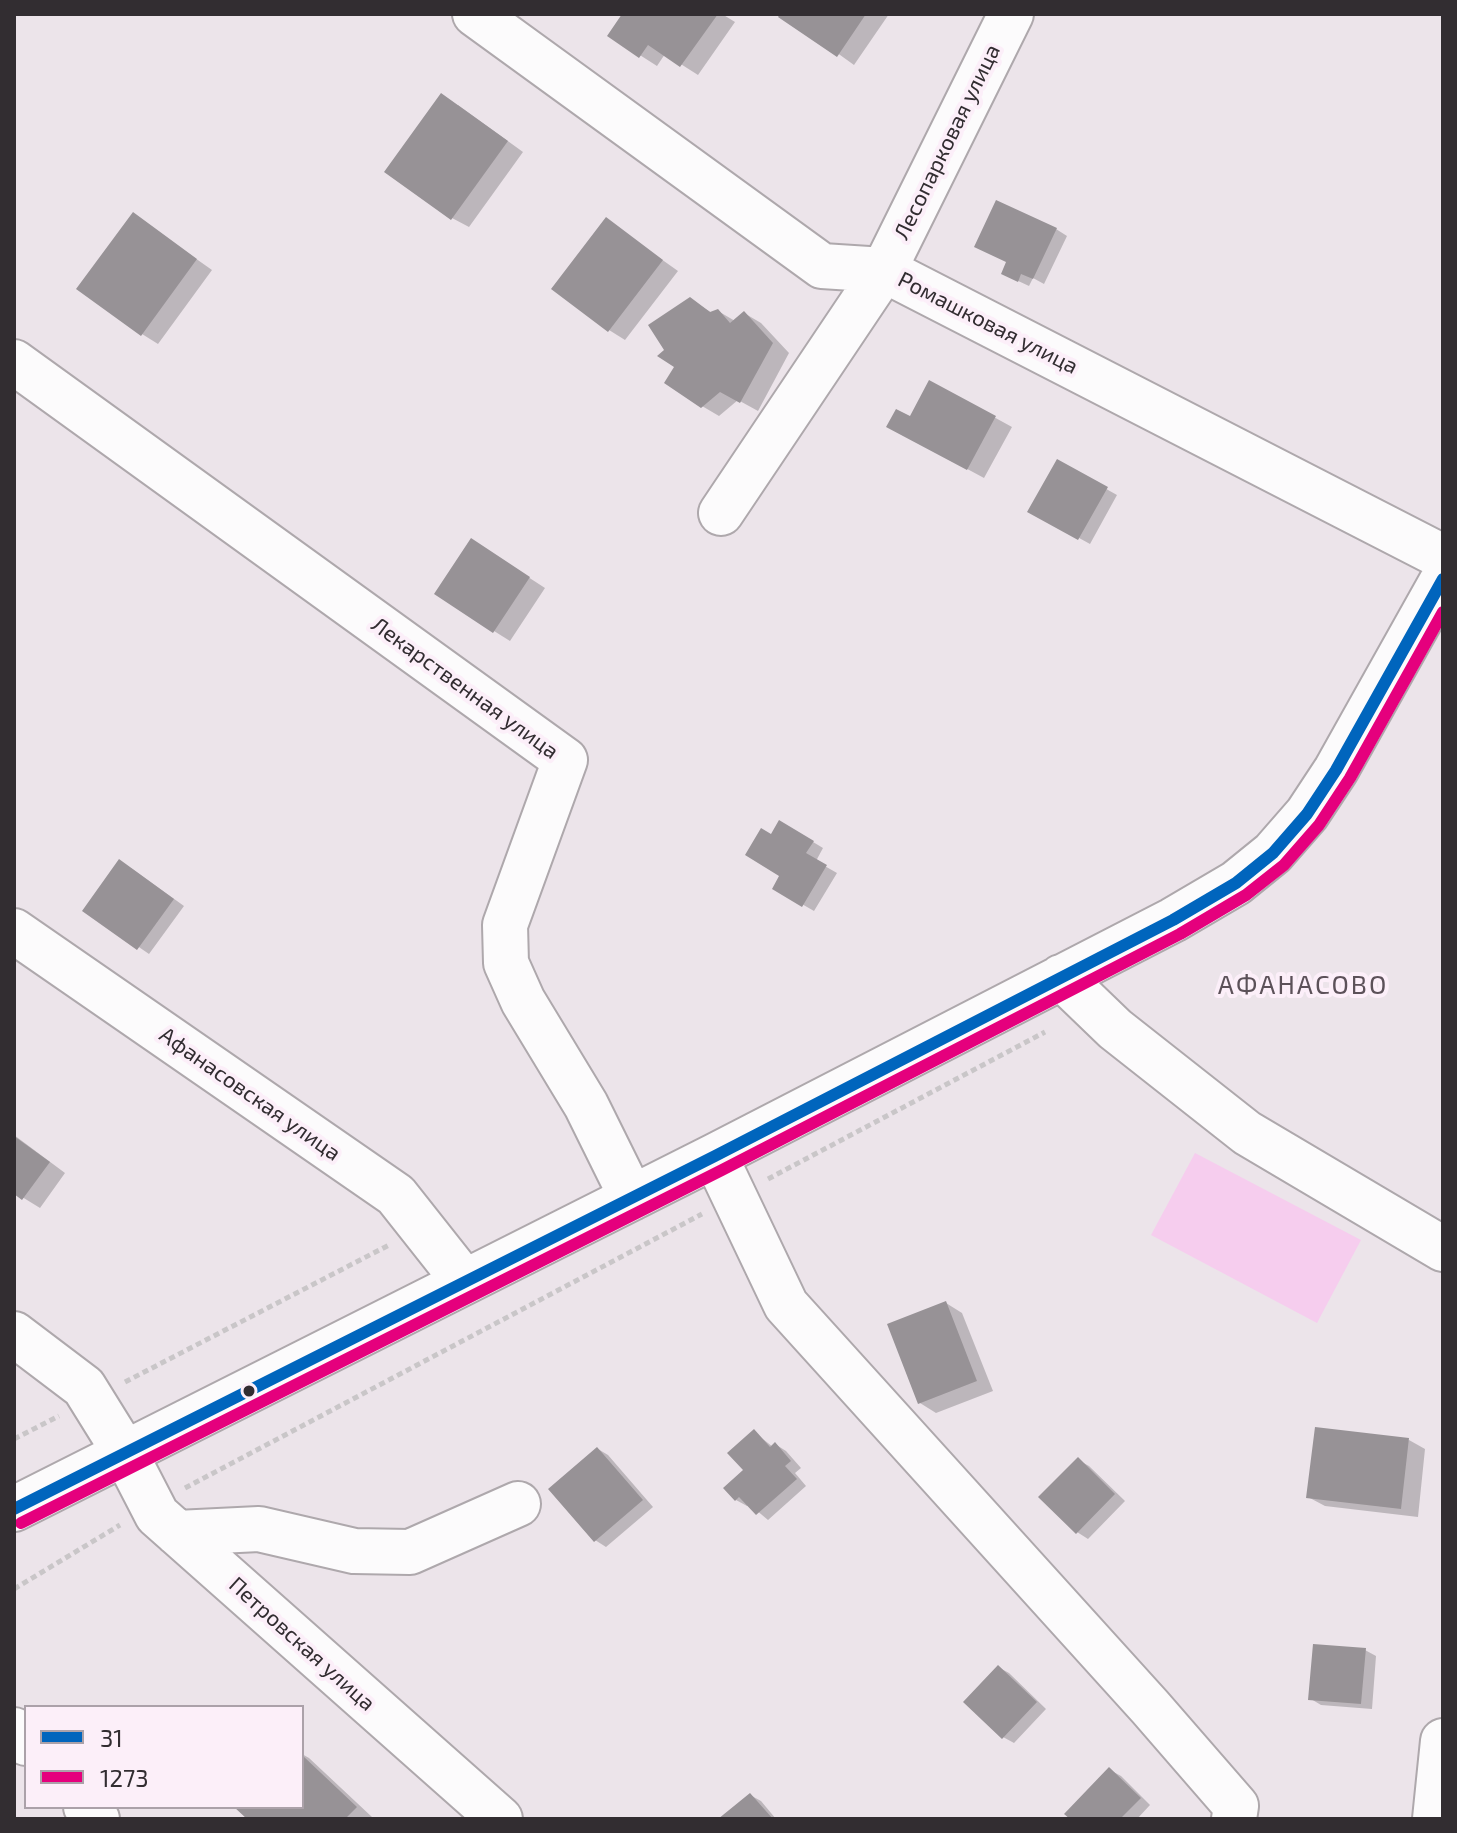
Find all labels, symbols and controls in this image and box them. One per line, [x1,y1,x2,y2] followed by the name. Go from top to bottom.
[888,40,1006,244] street label: Лесопарковая улица
[894,266,1082,380] street label: Ромашковая улица
[366,611,564,765] street label: Лекарственная улица
[1218,969,1388,1001] district label: АФАНАСОВО
[154,1022,346,1166] street label: Афанасовская улица
[241,1383,257,1399] unlabelled marker
[223,1571,381,1717] street label: Петровская улица
[24,1705,304,1809] legend
[100,1723,123,1752] text: 31
[100,1763,149,1792] text: 1273

